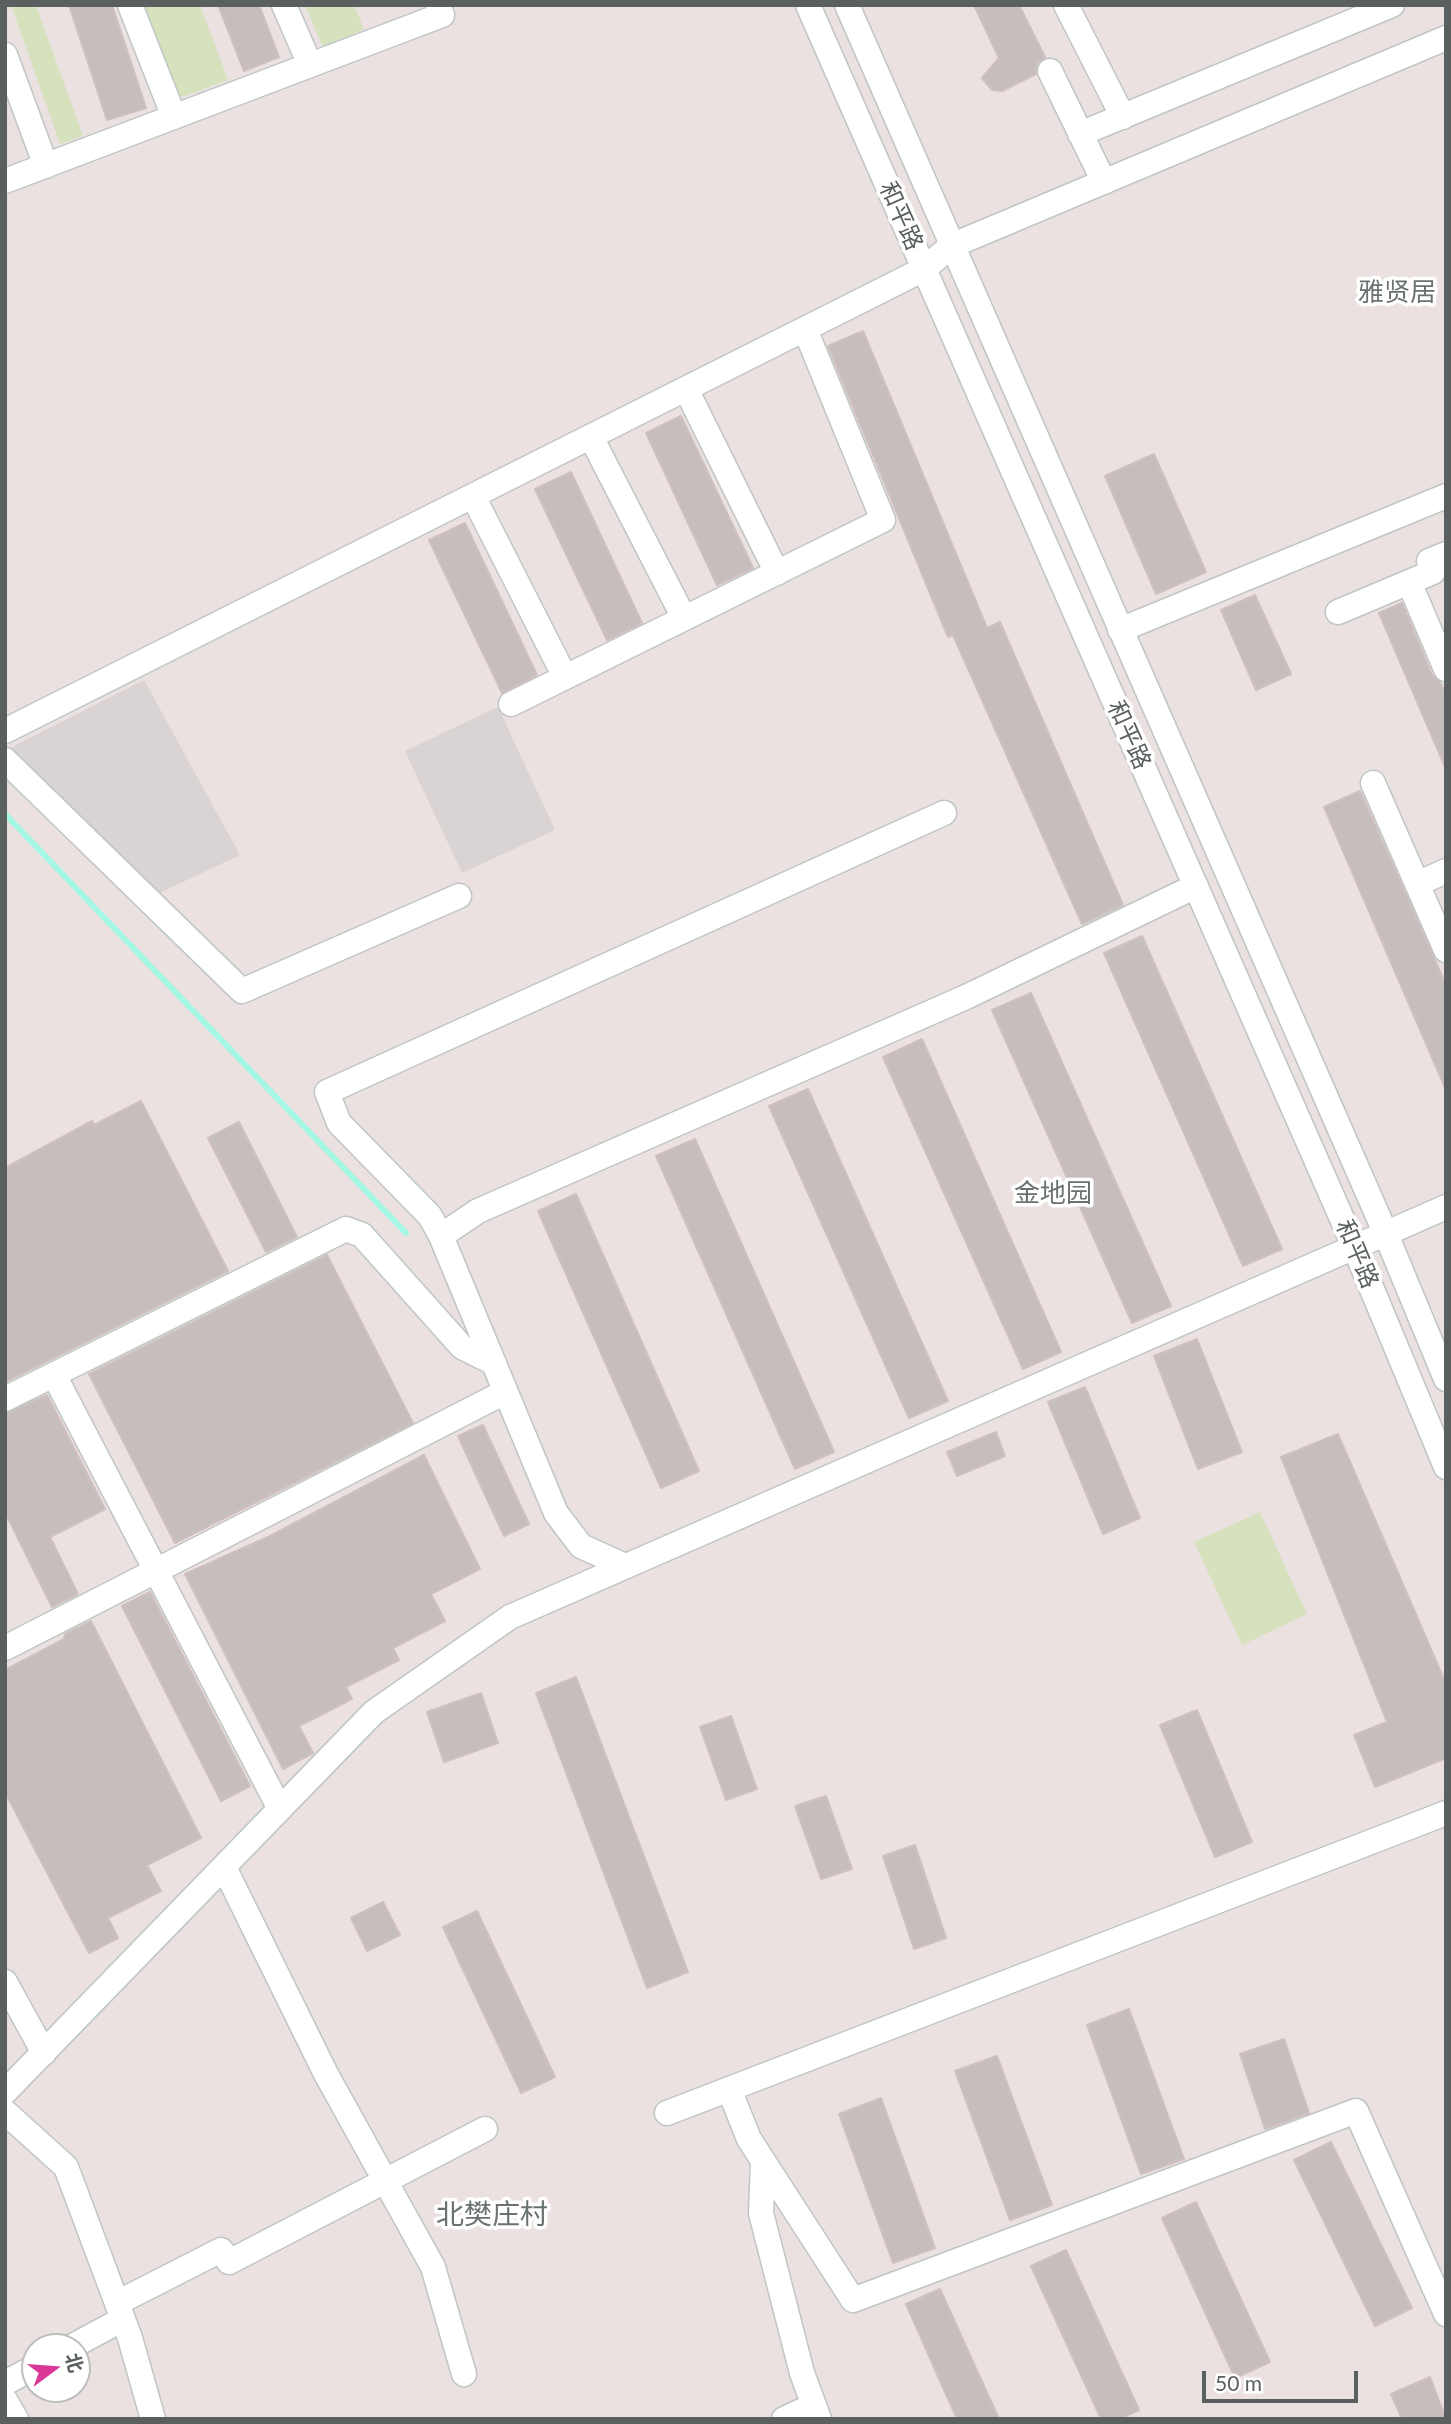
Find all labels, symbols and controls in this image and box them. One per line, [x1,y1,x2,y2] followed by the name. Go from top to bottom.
[873,177,929,255] street label: 和平路
[1358,277,1436,309] district label: 雅贤居
[1101,696,1157,774] street label: 和平路
[1014,1178,1092,1210] district label: 金地园
[1330,1215,1384,1293] street label: 和平路
[436,2198,548,2232] district label: 北樊庄村
[21,2333,91,2403] north arrow
[61,2350,88,2375] text: 北
[1206,2358,1362,2402] scale bar
[1215,2370,1262,2395] text: 50 m

